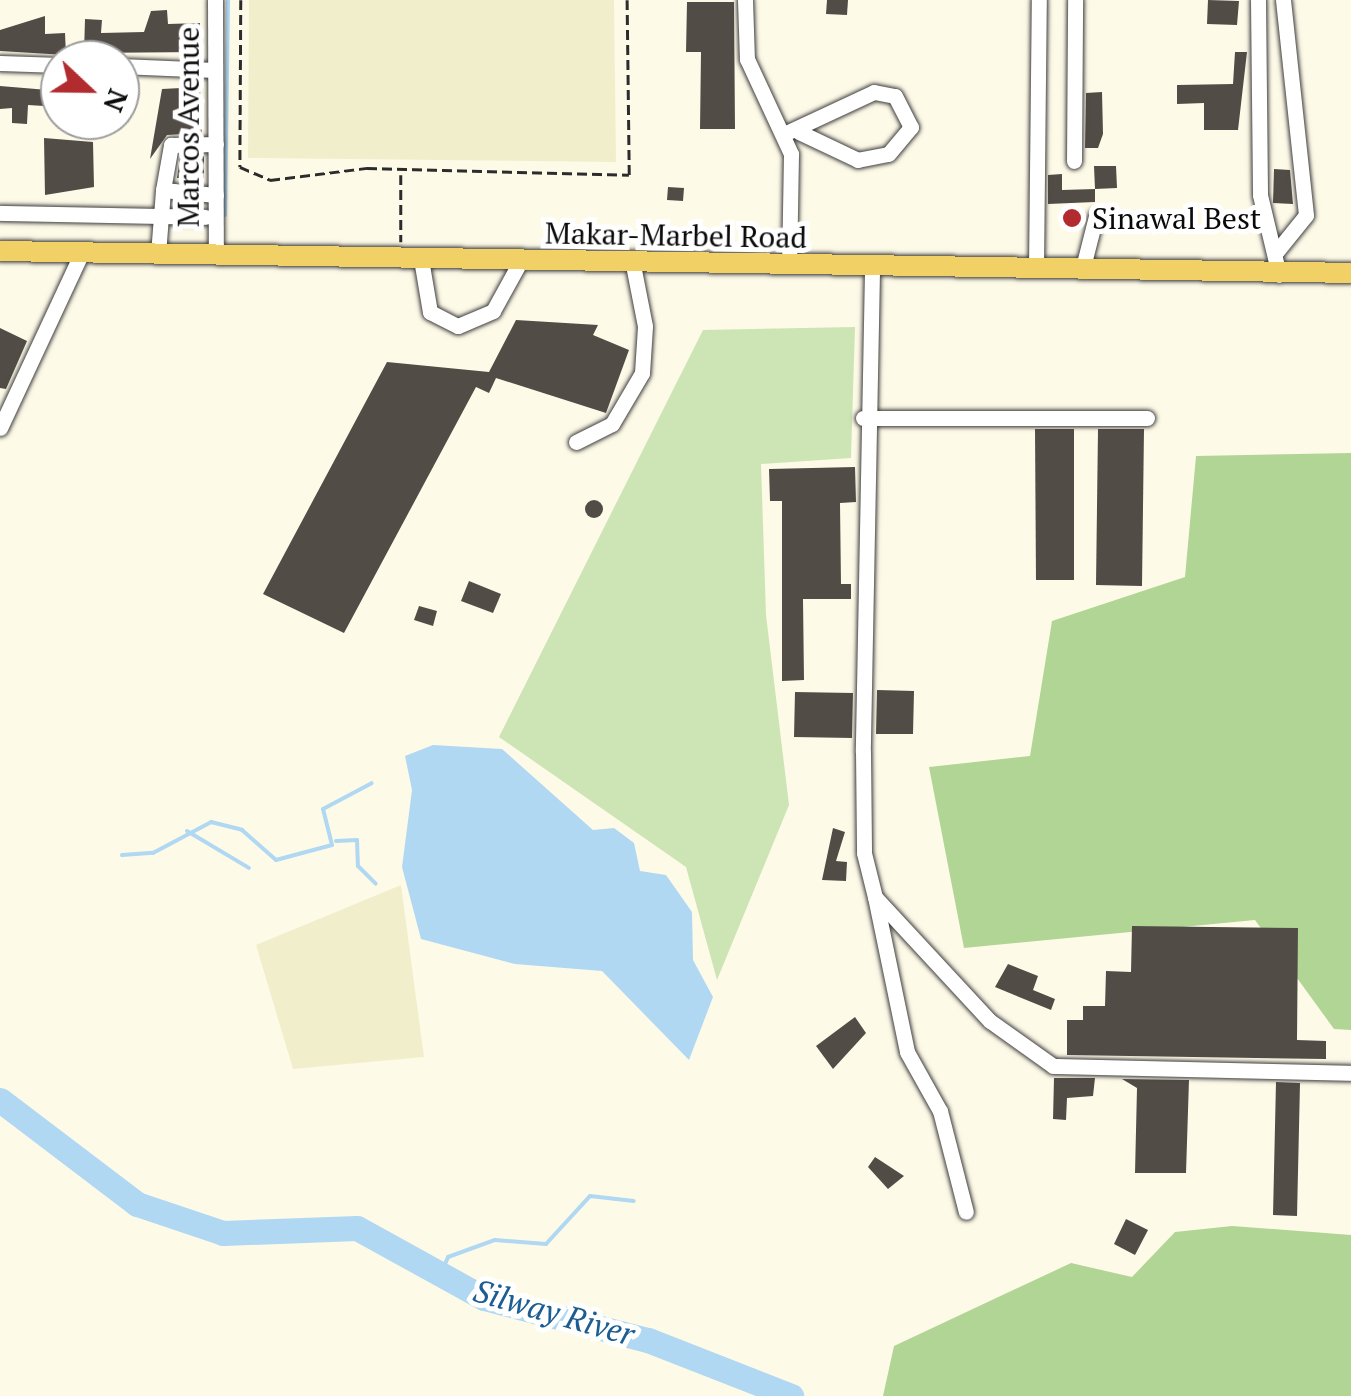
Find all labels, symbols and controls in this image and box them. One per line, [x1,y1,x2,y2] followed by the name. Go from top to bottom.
[170,26,206,228] street label: Marcos Avenue
[40,40,140,140] north arrow
[95,84,138,117] text: N
[1092,200,1261,236] place label: Sinawal Best
[1061,207,1083,229] marker: Sinawal Best
[545,215,807,255] street label: Makar-Marbel Road
[469,1271,639,1353] water label: Silway River

